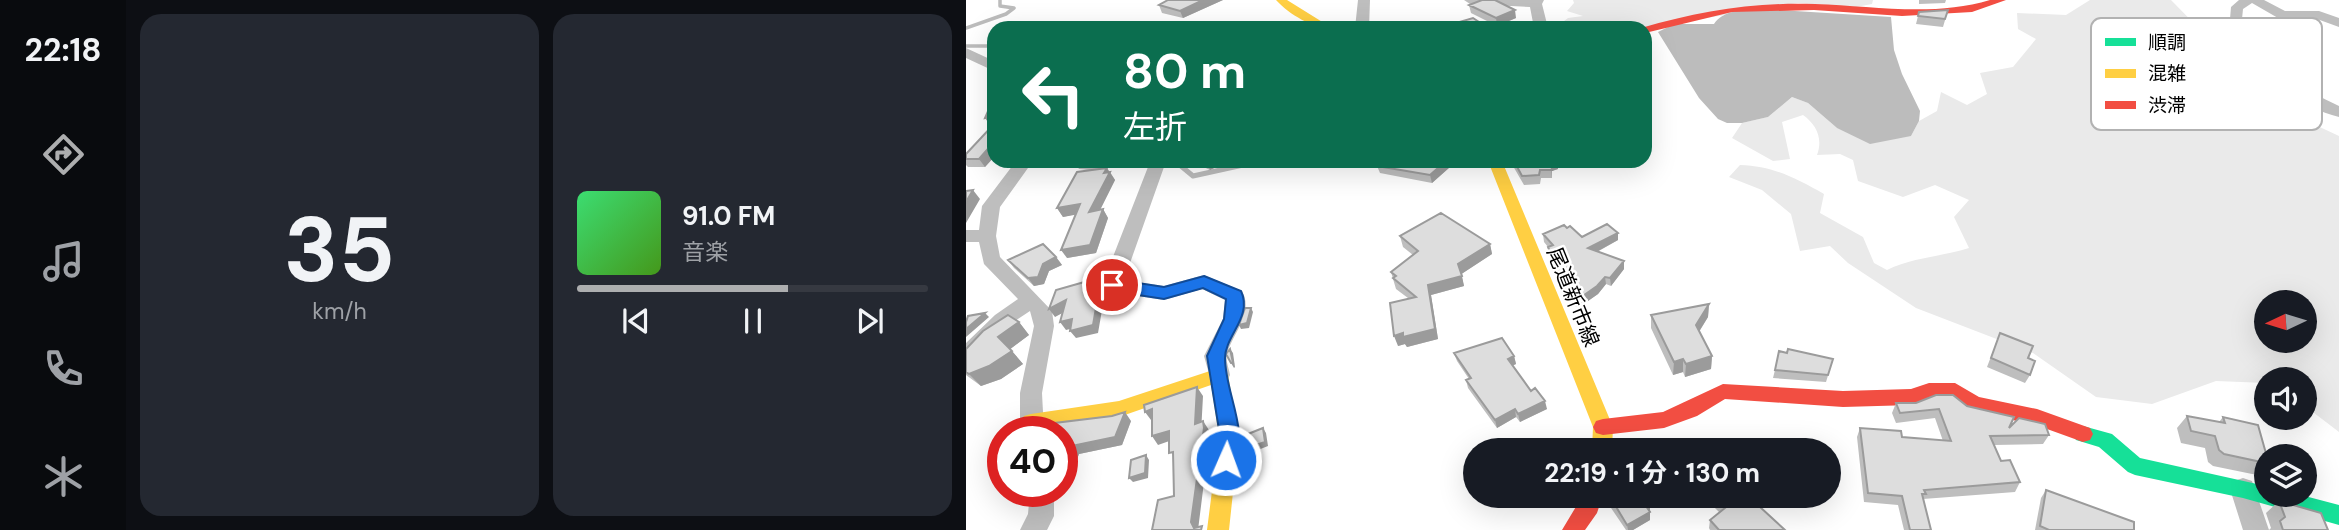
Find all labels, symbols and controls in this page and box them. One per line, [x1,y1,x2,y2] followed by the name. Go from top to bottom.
[2091,18,2322,130] legend
[25,29,101,71] text: 22:18
[2148,30,2186,55] text: 順調
[1123,39,1246,103] text: 80 m
[1008,49,1099,140] icon: left
[2148,61,2186,86] text: 混雑
[2148,93,2186,118] text: 渋滞
[1123,106,1187,148] text: 左折
[39,130,88,179] icon: directions
[284,191,395,309] text: 35
[682,199,775,233] text: 91.0 FM
[39,237,88,286] icon: music
[682,237,728,267] text: 音楽
[1540,243,1606,351] street label: 尾道新市線
[1082,255,1142,315] pin
[1093,266,1131,304] icon: arrive
[2254,290,2317,354] north arrow
[2254,290,2317,507] map controls
[312,296,367,326] text: km/h
[617,302,655,340] icon: previous
[734,302,772,340] icon: pause
[851,302,889,340] icon: next
[39,344,88,393] icon: phone
[2254,367,2317,430] button: sound
[987,416,1078,507] speed limit sign: 40
[1189,423,1263,497] position arrow
[2254,444,2317,507] button: layers
[39,452,88,501] icon: climate
[1544,456,1760,490] text: 22:19 · 1 分 · 130 m

